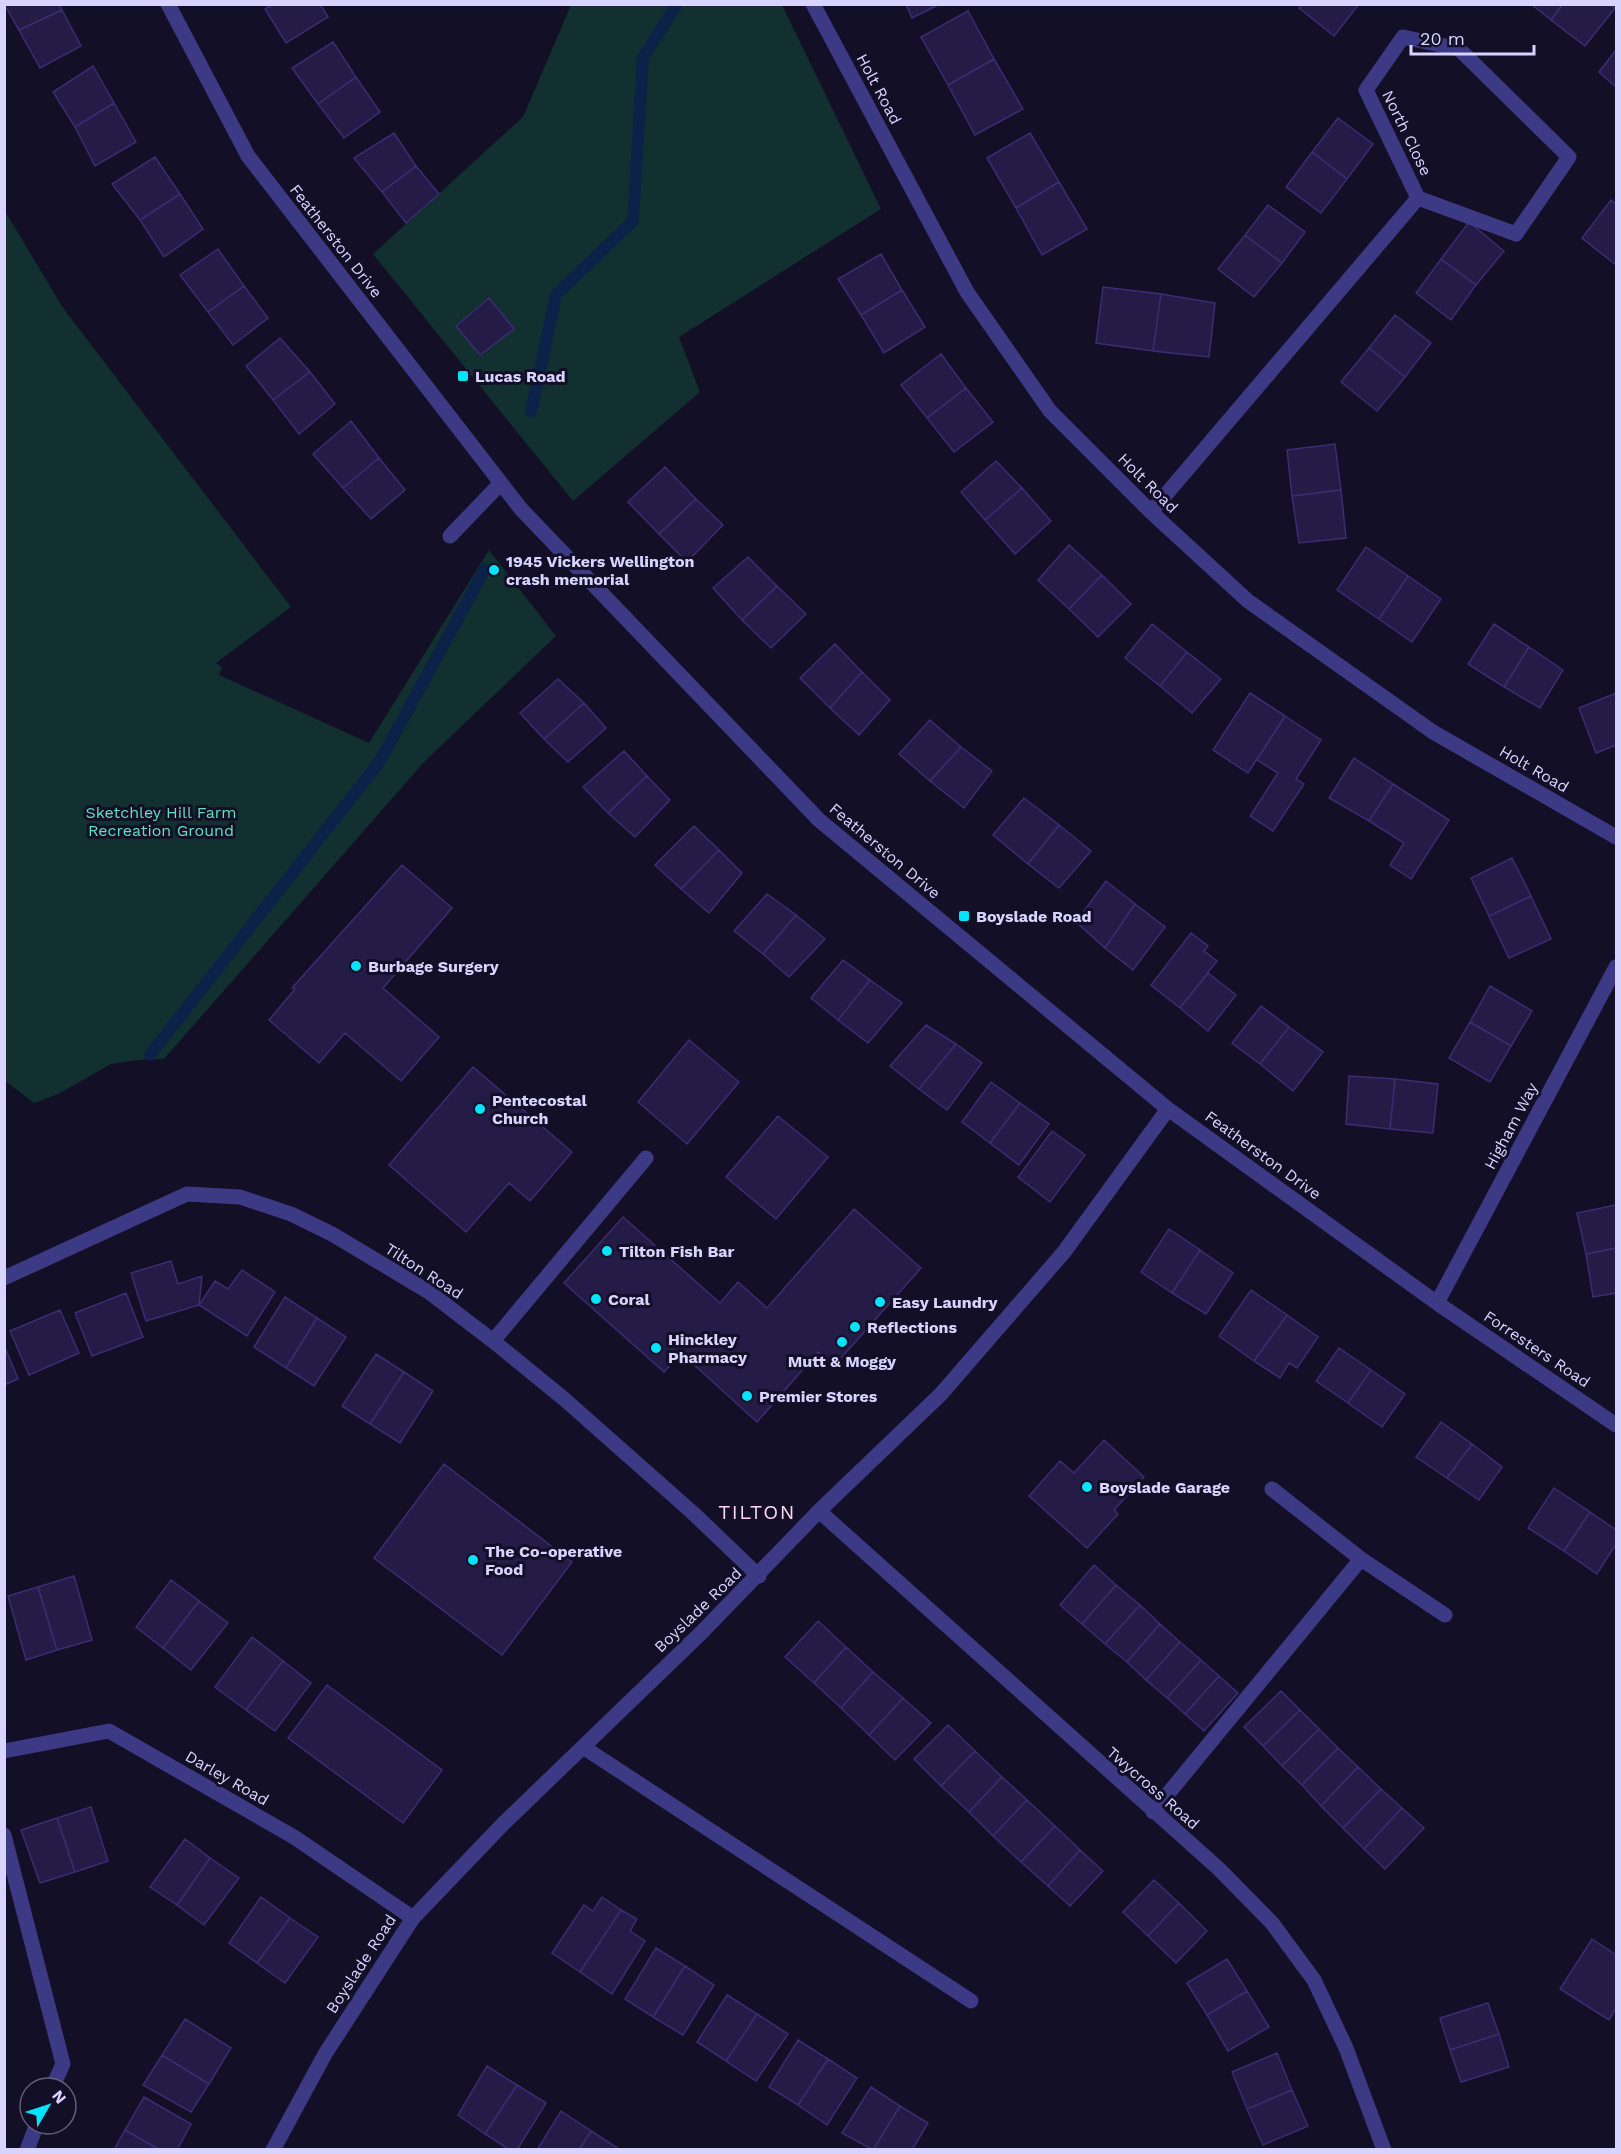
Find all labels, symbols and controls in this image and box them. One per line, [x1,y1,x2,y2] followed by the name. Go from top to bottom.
[1411,18,1534,56] scale bar
[1420,28,1465,49] text: 20 m
[853,51,905,127] street label: Holt Road
[1378,87,1436,179] street label: North Close
[286,180,386,302] street label: Featherston Drive
[475,367,566,386] place label: Lucas Road
[456,369,470,383] marker: Lucas Road
[1114,449,1182,517] street label: Holt Road
[506,552,694,589] place label: 1945 Vickers Wellington crash memorial
[487,563,501,577] marker: 1945 Vickers Wellington crash memorial
[1496,742,1572,796] street label: Holt Road
[826,799,944,903] street label: Featherston Drive
[85,803,237,840] park label: Sketchley Hill Farm Recreation Ground
[976,907,1092,926] place label: Boyslade Road
[957,909,971,923] marker: Boyslade Road
[368,957,500,976] place label: Burbage Surgery
[349,959,363,973] marker: Burbage Surgery
[1480,1079,1542,1173] street label: Higham Way
[492,1091,587,1128] place label: Pentecostal Church
[473,1102,487,1116] marker: Pentecostal Church
[1201,1107,1325,1203] street label: Featherston Drive
[382,1239,466,1303] street label: Tilton Road
[619,1242,735,1261] place label: Tilton Fish Bar
[600,1244,614,1258] marker: Tilton Fish Bar
[608,1290,651,1309] place label: Coral
[589,1292,603,1306] marker: Coral
[892,1293,999,1312] place label: Easy Laundry
[873,1295,887,1309] marker: Easy Laundry
[1480,1306,1594,1392] street label: Forresters Road
[867,1318,958,1337] place label: Reflections
[848,1320,862,1334] marker: Reflections
[668,1330,748,1367] place label: Hinckley Pharmacy
[835,1335,849,1349] marker: Mutt & Moggy
[649,1341,663,1355] marker: Hinckley Pharmacy
[788,1352,897,1371] place label: Mutt & Moggy
[759,1387,878,1406] place label: Premier Stores
[740,1389,754,1403] marker: Premier Stores
[1099,1478,1230,1497] place label: Boyslade Garage
[1080,1480,1094,1494] marker: Boyslade Garage
[718,1500,796,1524] district label: TILTON
[485,1542,622,1579] place label: The Co-operative Food
[466,1553,480,1567] marker: The Co-operative Food
[650,1564,746,1656] street label: Boyslade Road
[1103,1743,1203,1833] street label: Twycross Road
[182,1746,272,1810] street label: Darley Road
[322,1911,400,2017] street label: Boyslade Road
[18,2076,78,2136] north arrow
[48,2086,70,2107] text: N

